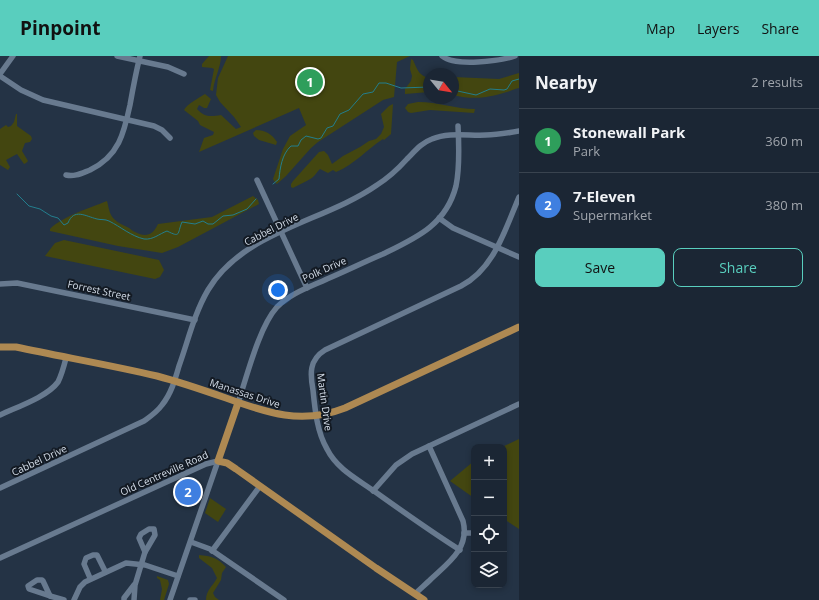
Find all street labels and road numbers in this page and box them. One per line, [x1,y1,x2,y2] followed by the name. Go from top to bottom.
[241,209,301,249] street label: Cabbel Drive
[300,253,349,285] street label: Polk Drive
[66,277,132,304] street label: Forrest Street
[314,372,336,432] street label: Martin Drive
[208,375,282,411] street label: Manassas Drive
[9,441,69,479] street label: Cabbel Drive
[118,447,210,499] street label: Old Centreville Road

